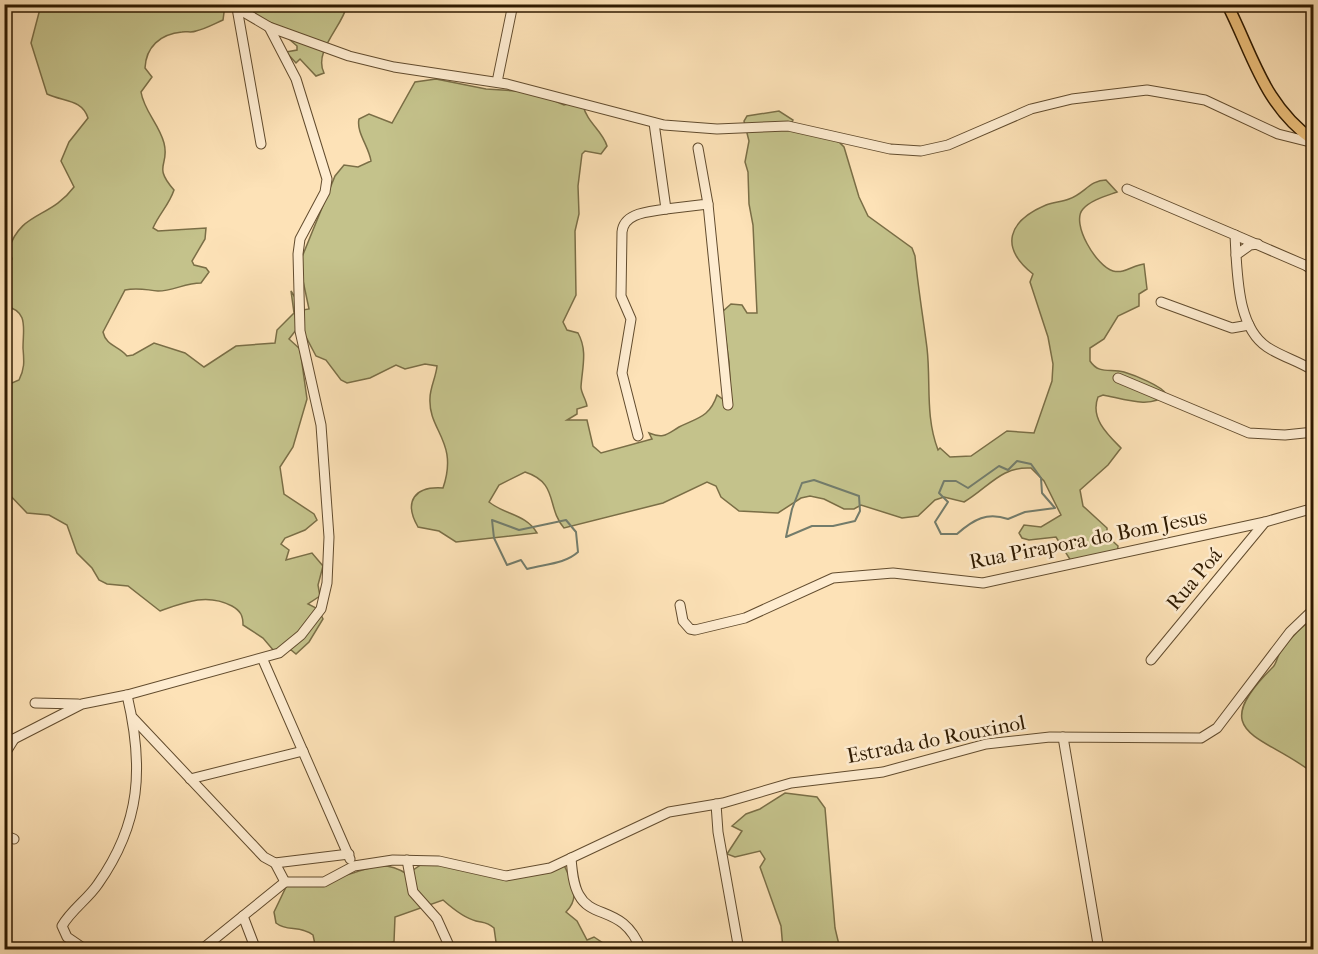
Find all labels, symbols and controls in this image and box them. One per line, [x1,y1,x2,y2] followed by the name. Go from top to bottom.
[967,504,1209,574] street label: Rua Pirapora do Bom Jesus
[1161,543,1227,615] street label: Rua Poá
[844,710,1028,768] street label: Estrada do Rouxinol

